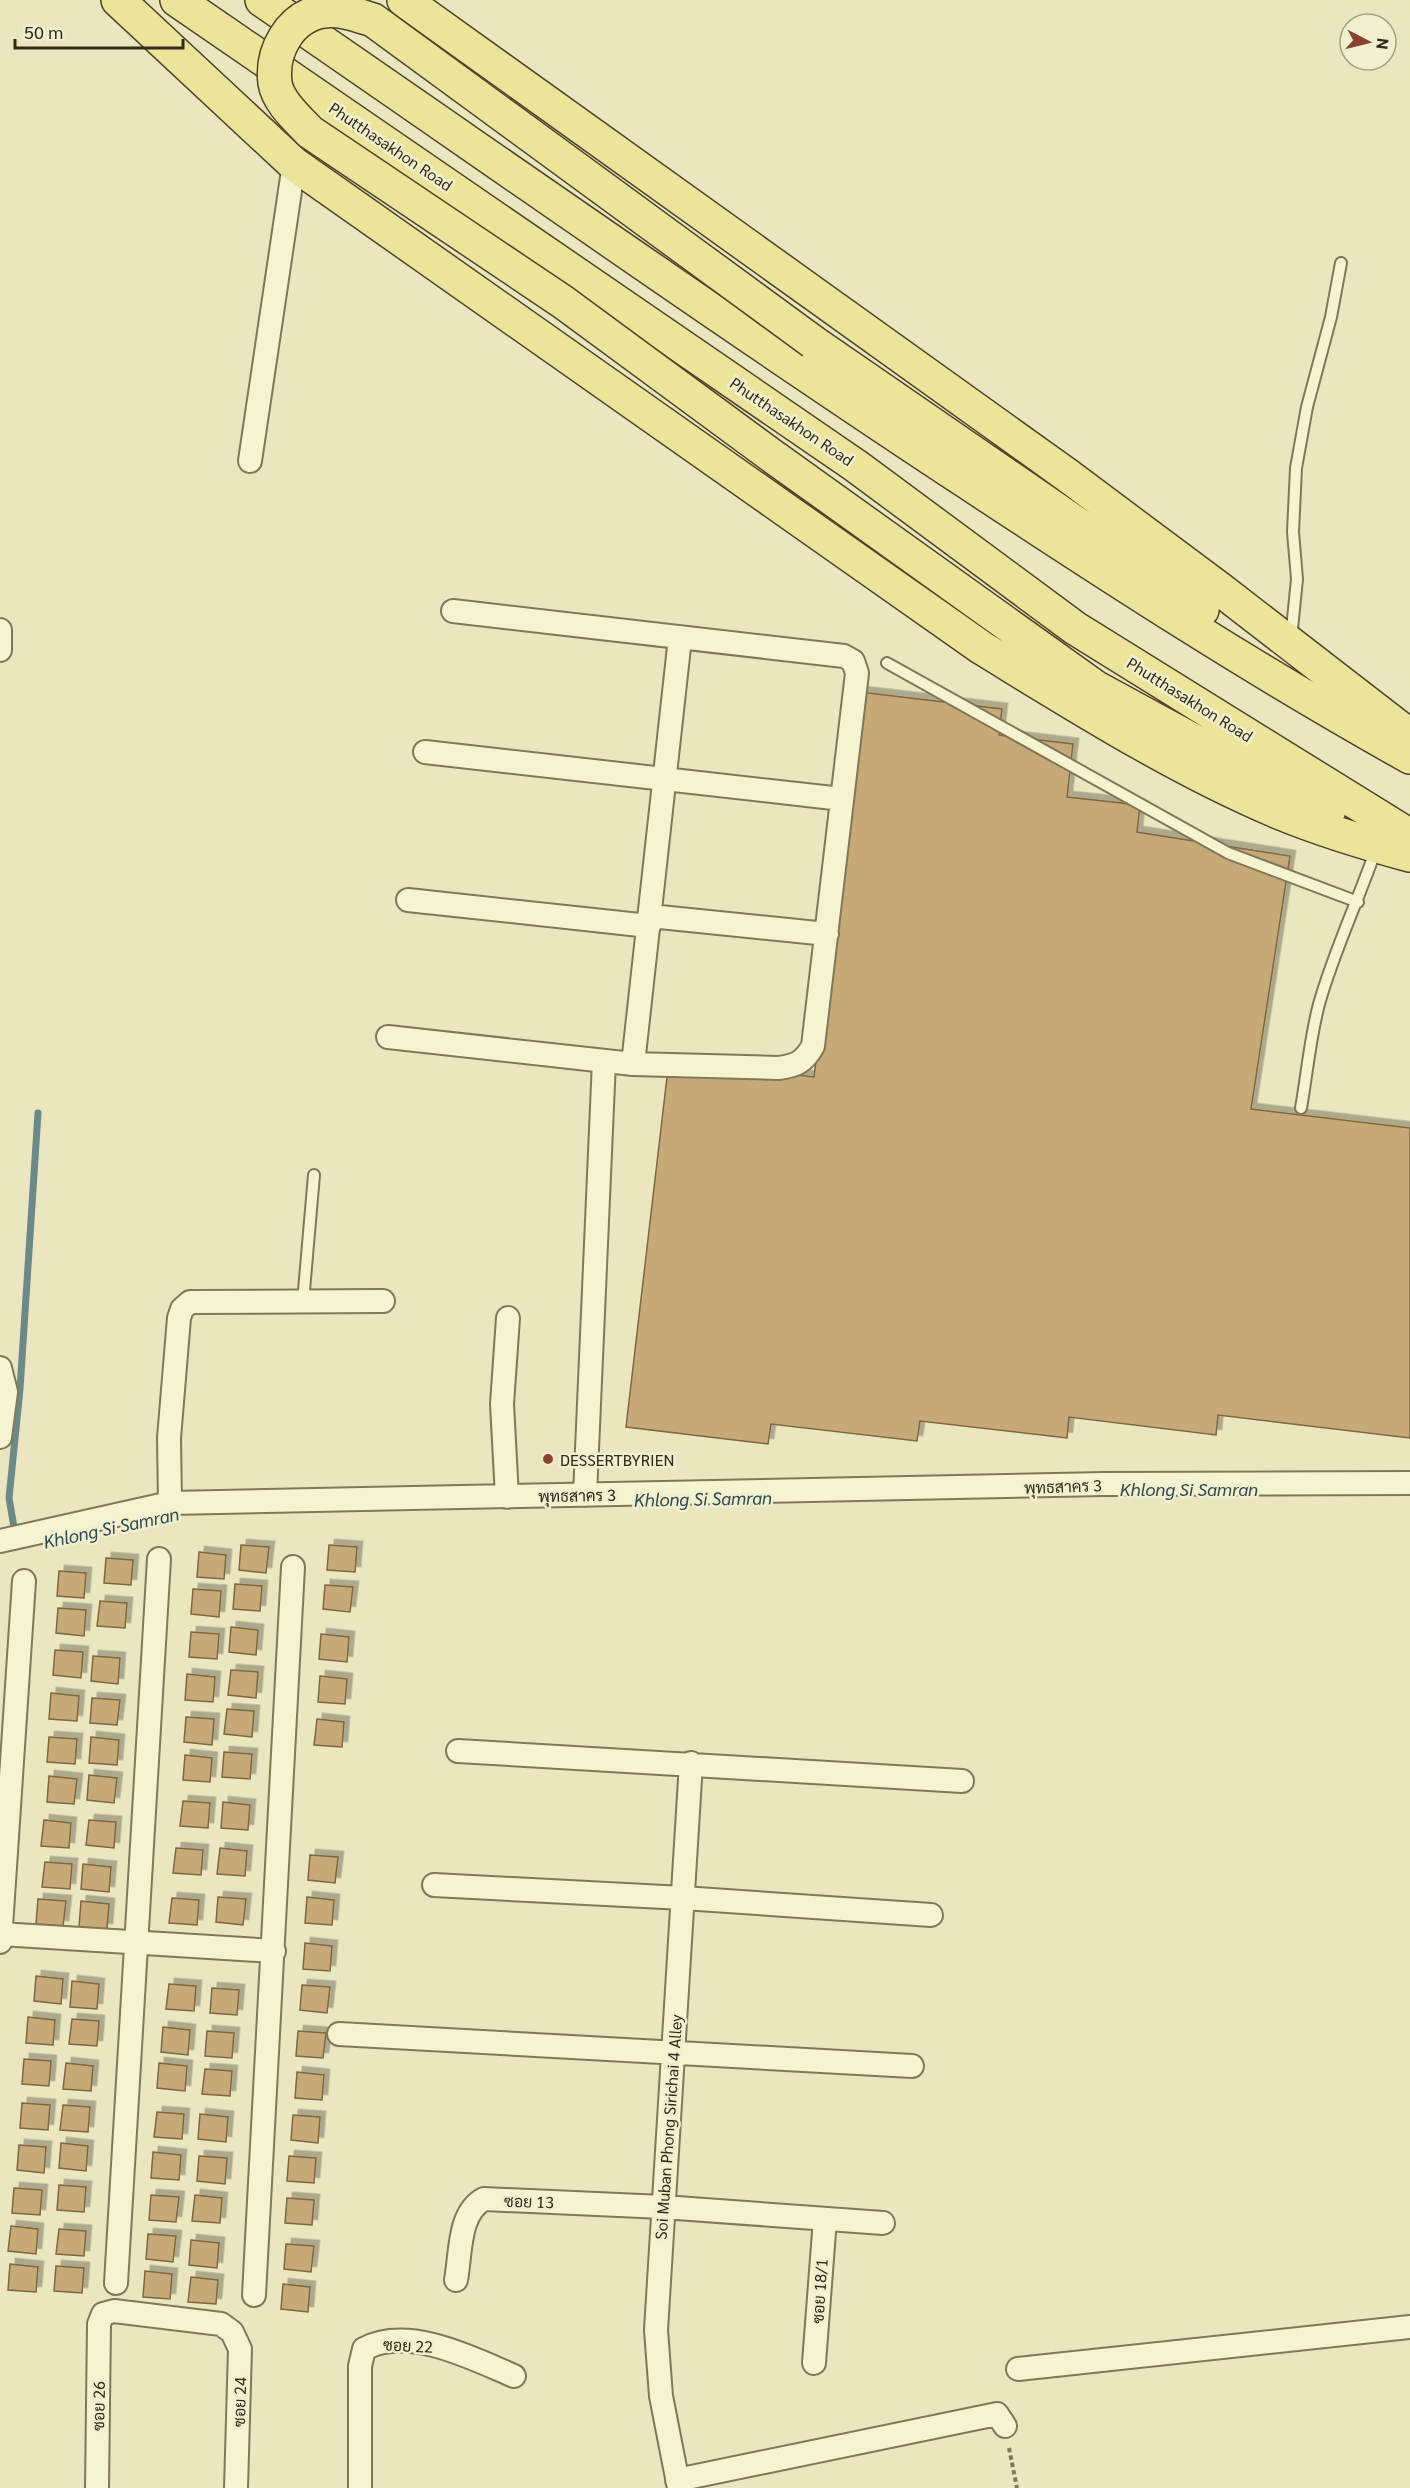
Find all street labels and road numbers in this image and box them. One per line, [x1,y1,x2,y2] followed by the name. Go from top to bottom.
[325,97,457,195] street label: Phutthasakhon Road
[726,372,858,470] street label: Phutthasakhon Road
[1123,652,1257,746] street label: Phutthasakhon Road
[1024,1474,1103,1500] street label: พุทธสาคร 3
[538,1484,616,1508] street label: พุทธสาคร 3
[650,2013,686,2240] street label: Soi Muban Phong Sirichai 4 Alley
[504,2190,554,2212] street label: ซอย 13
[806,2258,832,2324] street label: ซอย 18/1
[383,2333,434,2357] street label: ซอย 22
[228,2377,250,2427] street label: ซอย 24
[87,2381,109,2431] street label: ซอย 26

